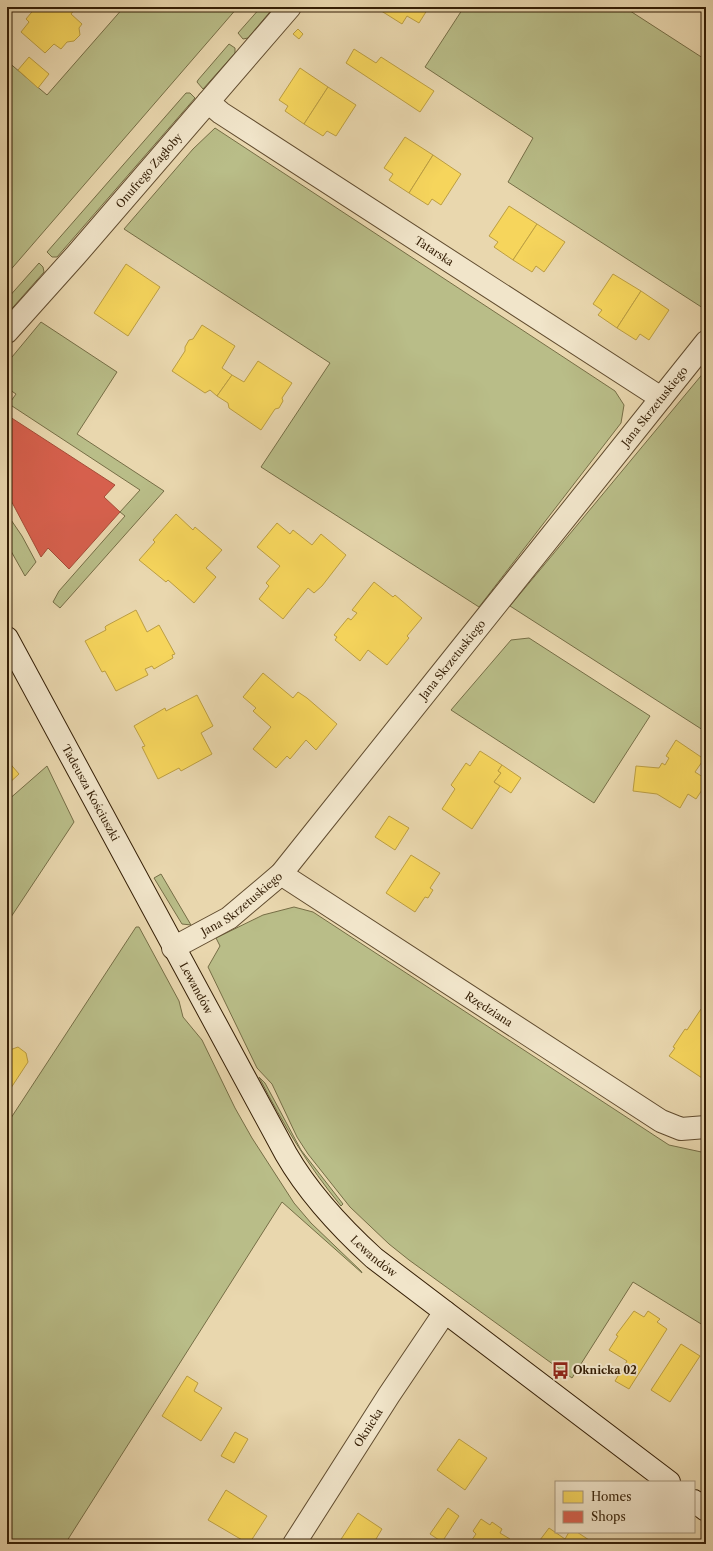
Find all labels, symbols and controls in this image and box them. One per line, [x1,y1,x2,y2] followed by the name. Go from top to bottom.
[113,129,186,211] street label: Onufrego Zagłoby
[412,233,457,269] street label: Tatarska
[617,364,691,451] street label: Jana Skrzetuskiego
[415,617,489,704] street label: Jana Skrzetuskiego
[59,742,123,844] street label: Tadeusza Kościuszki
[197,869,285,940] street label: Jana Skrzetuskiego
[177,960,216,1017] street label: Lewandów
[462,989,516,1030] street label: Rzędziana
[347,1232,401,1281] street label: Lewandów
[550,1360,570,1380] bus stop icon: Oknicka 02
[573,1363,637,1377] place label: Oknicka 02
[351,1405,386,1450] street label: Oknicka
[555,1481,695,1533] legend
[591,1489,631,1504] text: Homes
[591,1509,626,1524] text: Shops

